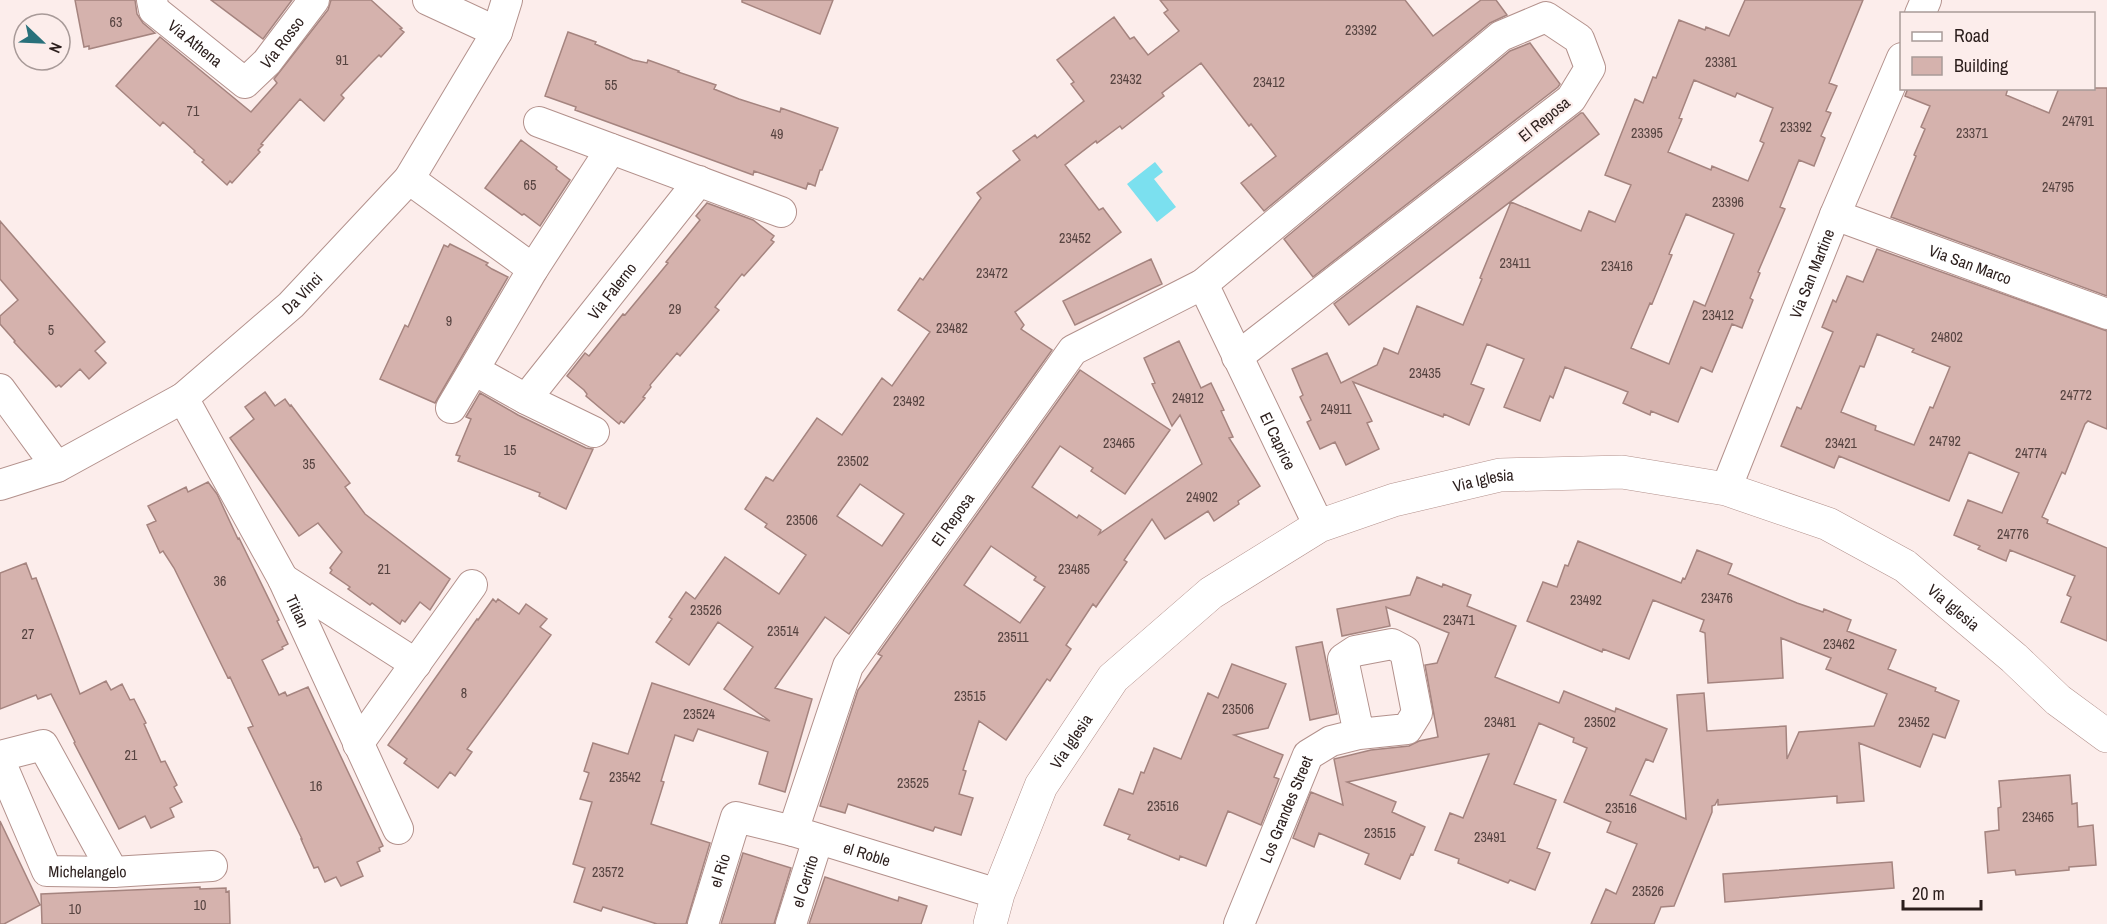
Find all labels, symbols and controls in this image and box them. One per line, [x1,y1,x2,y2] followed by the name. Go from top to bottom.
[12,12,72,72] north arrow
[255,12,309,74] street label: Via Rosso
[1900,12,2095,90] legend
[110,13,122,31] house number: 63
[163,14,228,72] street label: Via Athena
[1345,21,1377,39] house number: 23392
[1954,23,1989,48] text: Road
[44,39,68,57] text: N
[336,51,349,69] house number: 91
[1705,53,1738,71] house number: 23381
[1954,53,2009,78] text: Building
[1110,70,1142,88] house number: 23432
[1253,73,1285,91] house number: 23412
[605,76,617,94] house number: 55
[1514,91,1575,147] street label: El Reposa
[187,102,200,120] house number: 71
[2062,112,2095,130] house number: 24791
[1780,118,1812,136] house number: 23392
[1631,124,1663,142] house number: 23395
[1956,124,1989,142] house number: 23371
[771,125,783,143] house number: 49
[524,176,536,194] house number: 65
[2042,178,2074,196] house number: 24795
[1712,193,1744,211] house number: 23396
[1784,225,1839,321] street label: Via San Martine
[1059,229,1091,247] house number: 23452
[1926,239,2015,289] street label: Via San Marco
[1499,254,1531,272] house number: 23411
[1601,257,1633,275] house number: 23416
[582,258,641,324] street label: Via Falerno
[976,264,1008,282] house number: 23472
[277,267,327,319] street label: Da Vinci
[669,300,681,318] house number: 29
[1702,306,1734,324] house number: 23412
[446,312,452,330] house number: 9
[936,319,968,337] house number: 23482
[48,321,54,339] house number: 5
[1931,328,1963,346] house number: 24802
[1409,364,1441,382] house number: 23435
[2060,386,2092,404] house number: 24772
[1172,389,1204,407] house number: 24912
[893,392,925,410] house number: 23492
[1320,400,1352,418] house number: 24911
[1255,409,1301,473] street label: El Caprice
[1929,432,1961,450] house number: 24792
[1103,434,1135,452] house number: 23465
[1825,434,1858,452] house number: 23421
[504,441,516,459] house number: 15
[2015,444,2048,462] house number: 24774
[837,452,869,470] house number: 23502
[303,455,315,473] house number: 35
[1451,464,1515,497] street label: Via Iglesia
[926,488,979,550] street label: El Reposa
[1186,488,1218,506] house number: 24902
[786,511,818,529] house number: 23506
[1997,525,2029,543] house number: 24776
[378,560,391,578] house number: 21
[1058,560,1090,578] house number: 23485
[214,572,226,590] house number: 36
[1923,579,1985,636] street label: Via Iglesia
[1701,589,1733,607] house number: 23476
[281,591,315,631] street label: Titian
[1570,591,1602,609] house number: 23492
[690,601,722,619] house number: 23526
[1443,611,1476,629] house number: 23471
[767,622,800,640] house number: 23514
[22,625,34,643] house number: 27
[997,628,1029,646] house number: 23511
[1823,635,1855,653] house number: 23462
[461,684,467,702] house number: 8
[954,687,986,705] house number: 23515
[1222,700,1254,718] house number: 23506
[683,705,716,723] house number: 23524
[1044,709,1097,773] street label: Via Iglesia
[1484,713,1517,731] house number: 23481
[1584,713,1616,731] house number: 23502
[1898,713,1930,731] house number: 23452
[125,746,138,764] house number: 21
[1254,752,1318,866] street label: Los Grandes Street
[609,768,641,786] house number: 23542
[897,774,929,792] house number: 23525
[310,777,322,795] house number: 16
[1147,797,1179,815] house number: 23516
[1605,799,1637,817] house number: 23516
[2022,808,2054,826] house number: 23465
[1364,824,1396,842] house number: 23515
[1474,828,1507,846] house number: 23491
[841,836,893,871] street label: el Roble
[704,851,735,890] street label: el Rio
[786,852,823,910] street label: el Cerrito
[48,860,127,883] street label: Michelangelo
[592,863,624,881] house number: 23572
[1903,873,1981,911] scale bar
[1912,881,1945,906] text: 20 m
[1632,882,1664,900] house number: 23526
[194,896,206,914] house number: 10
[69,900,81,918] house number: 10

